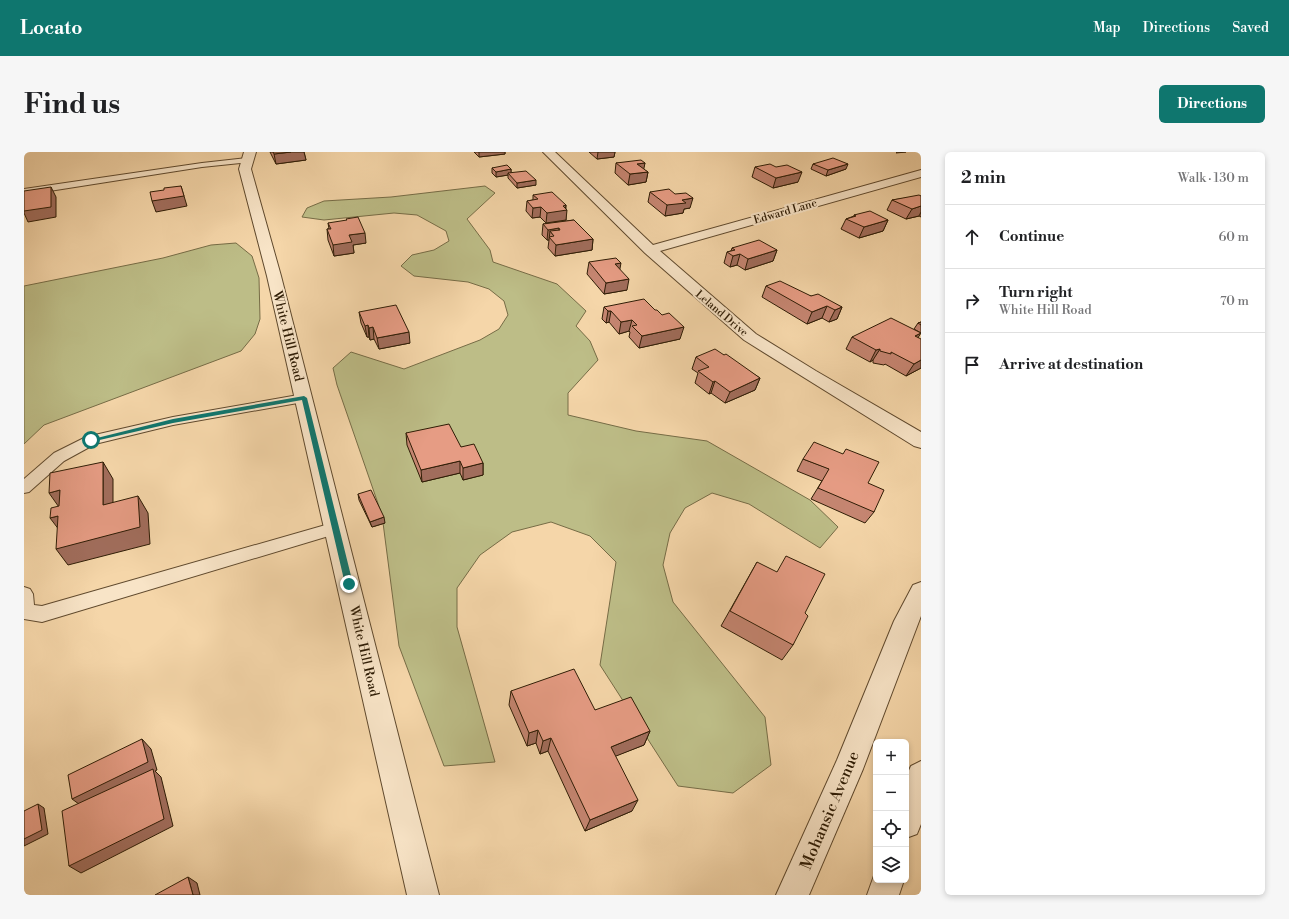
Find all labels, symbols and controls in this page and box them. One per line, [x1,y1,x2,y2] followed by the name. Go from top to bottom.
[20,16,82,40] text: Locato
[1093,19,1121,37] text: Map
[1143,19,1210,37] text: Directions
[1232,19,1269,37] text: Saved
[1159,85,1265,123] button: Directions
[24,87,120,122] text: Find us
[961,167,1006,189] text: 2 min
[1178,170,1249,186] text: Walk · 130 m
[752,196,819,228] street label: Edward Lane
[961,226,983,248] icon: ahead
[999,227,1064,246] text: Continue
[1218,229,1249,245] text: 60 m
[999,283,1073,302] text: Turn right
[269,288,307,384] street label: White Hill Road
[692,288,751,340] street label: Leland Drive
[961,290,983,312] icon: right
[1220,293,1249,309] text: 70 m
[999,302,1092,318] text: White Hill Road
[961,354,983,376] icon: arrive
[999,355,1143,374] text: Arrive at destination
[82,431,100,449] route start
[340,575,358,593] route end
[346,603,382,699] street label: White Hill Road
[873,739,909,883] map controls
[873,739,909,775] button: +
[796,748,864,873] street label: Mohansic Avenue
[873,775,909,811] button: −
[873,811,909,847] button: locate
[873,847,909,883] button: layers

